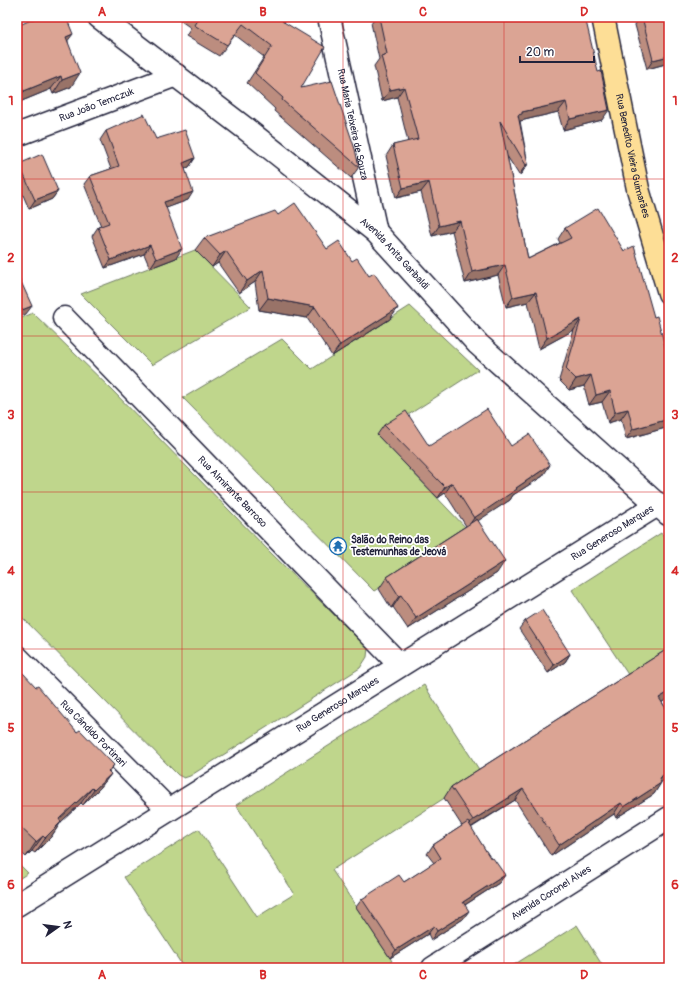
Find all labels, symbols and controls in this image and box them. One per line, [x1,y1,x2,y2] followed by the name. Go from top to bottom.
[98,4,107,20] text: A
[259,4,267,20] text: B
[419,4,427,20] text: C
[580,4,588,20] text: D
[520,38,594,64] scale bar
[526,45,555,60] text: 20 m
[334,68,371,182] street label: Rua Maria Teixeira de Souza
[58,85,136,125] street label: Rua João Temczuk
[8,93,14,109] text: 1
[613,93,652,220] street label: Rua Benedito Vieira Guimarães
[672,93,678,109] text: 1
[357,216,431,292] street label: Avenida Anita Garibaldi
[7,250,15,266] text: 2
[671,250,679,266] text: 2
[7,407,15,423] text: 3
[671,407,679,423] text: 3
[195,454,270,530] street label: Rua Almirante Barroso
[569,503,656,563] street label: Rua Generoso Marques
[350,534,446,558] place label: Salão do Reino das Testemunhas de Jeová
[328,536,348,556] temple icon: Salão do Reino das Testemunhas de Jeová
[7,563,15,579] text: 4
[671,563,679,579] text: 4
[294,674,382,735] street label: Rua Generoso Marques
[57,698,129,770] street label: Rua Cândido Portinari
[7,720,15,736] text: 5
[671,720,679,736] text: 5
[509,863,594,923] street label: Avenida Coronel Alves
[7,877,15,893] text: 6
[671,877,679,893] text: 6
[38,907,78,947] north arrow
[60,920,75,930] text: N
[98,967,107,983] text: A
[259,967,267,983] text: B
[419,967,427,983] text: C
[580,967,588,983] text: D

